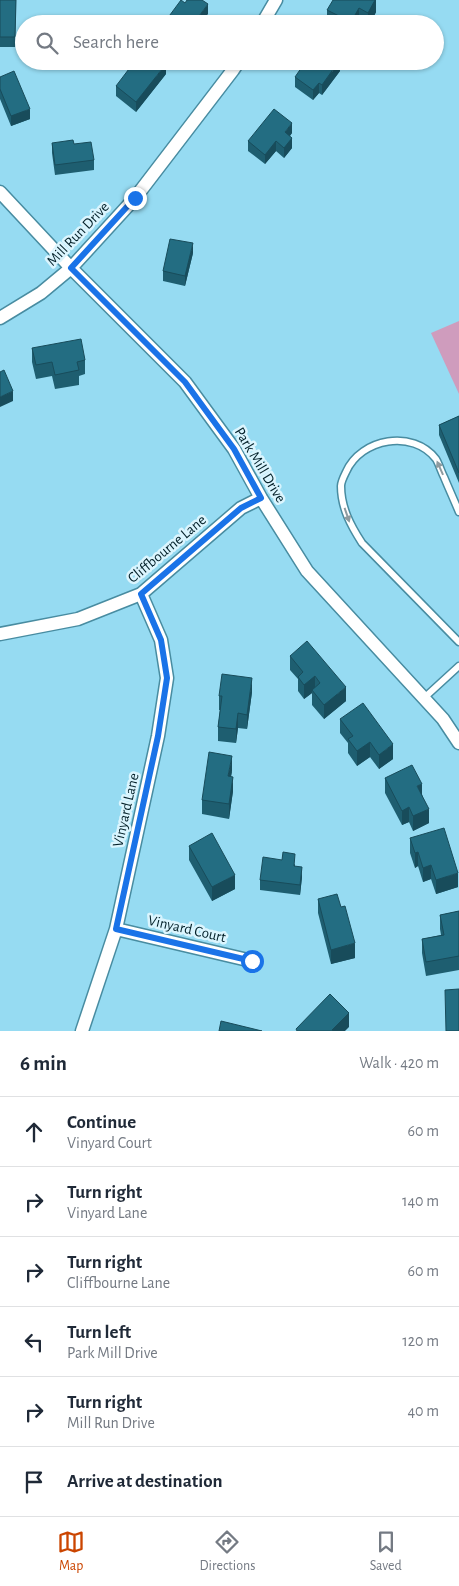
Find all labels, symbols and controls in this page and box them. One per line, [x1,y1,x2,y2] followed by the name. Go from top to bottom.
[15,15,444,70] search box
[33,29,61,57] icon: search
[73,33,159,52] text: Search here
[124,187,147,210] route end
[44,199,112,269] street label: Mill Run Drive
[232,425,288,505] street label: Park Mill Drive
[435,460,444,475] one-way arrow
[344,508,351,523] one-way arrow
[125,512,209,586] street label: Cliffbourne Lane
[110,772,142,848] street label: Vinyard Lane
[147,913,228,945] street label: Vinyard Court
[241,950,264,973] route start
[20,1053,67,1074] text: 6 min
[359,1055,439,1071] text: Walk · 420 m
[67,1113,136,1132] text: Continue
[20,1118,48,1146] icon: ahead
[408,1123,439,1139] text: 60 m
[67,1135,152,1151] text: Vinyard Court
[67,1183,142,1202] text: Turn right
[20,1188,48,1216] icon: right
[402,1193,439,1209] text: 140 m
[67,1205,147,1221] text: Vinyard Lane
[67,1253,142,1272] text: Turn right
[20,1258,48,1286] icon: right
[408,1263,439,1279] text: 60 m
[67,1275,170,1291] text: Cliffbourne Lane
[67,1323,131,1342] text: Turn left
[20,1328,48,1356] icon: left
[402,1333,439,1349] text: 120 m
[67,1345,158,1361] text: Park Mill Drive
[67,1393,142,1412] text: Turn right
[20,1398,48,1426] icon: right
[407,1403,439,1419] text: 40 m
[67,1415,155,1431] text: Mill Run Drive
[20,1468,48,1496] icon: arrive
[67,1472,223,1491] text: Arrive at destination
[57,1528,85,1575] tab: Map
[200,1528,255,1575] tab: Directions
[370,1528,402,1575] tab: Saved

